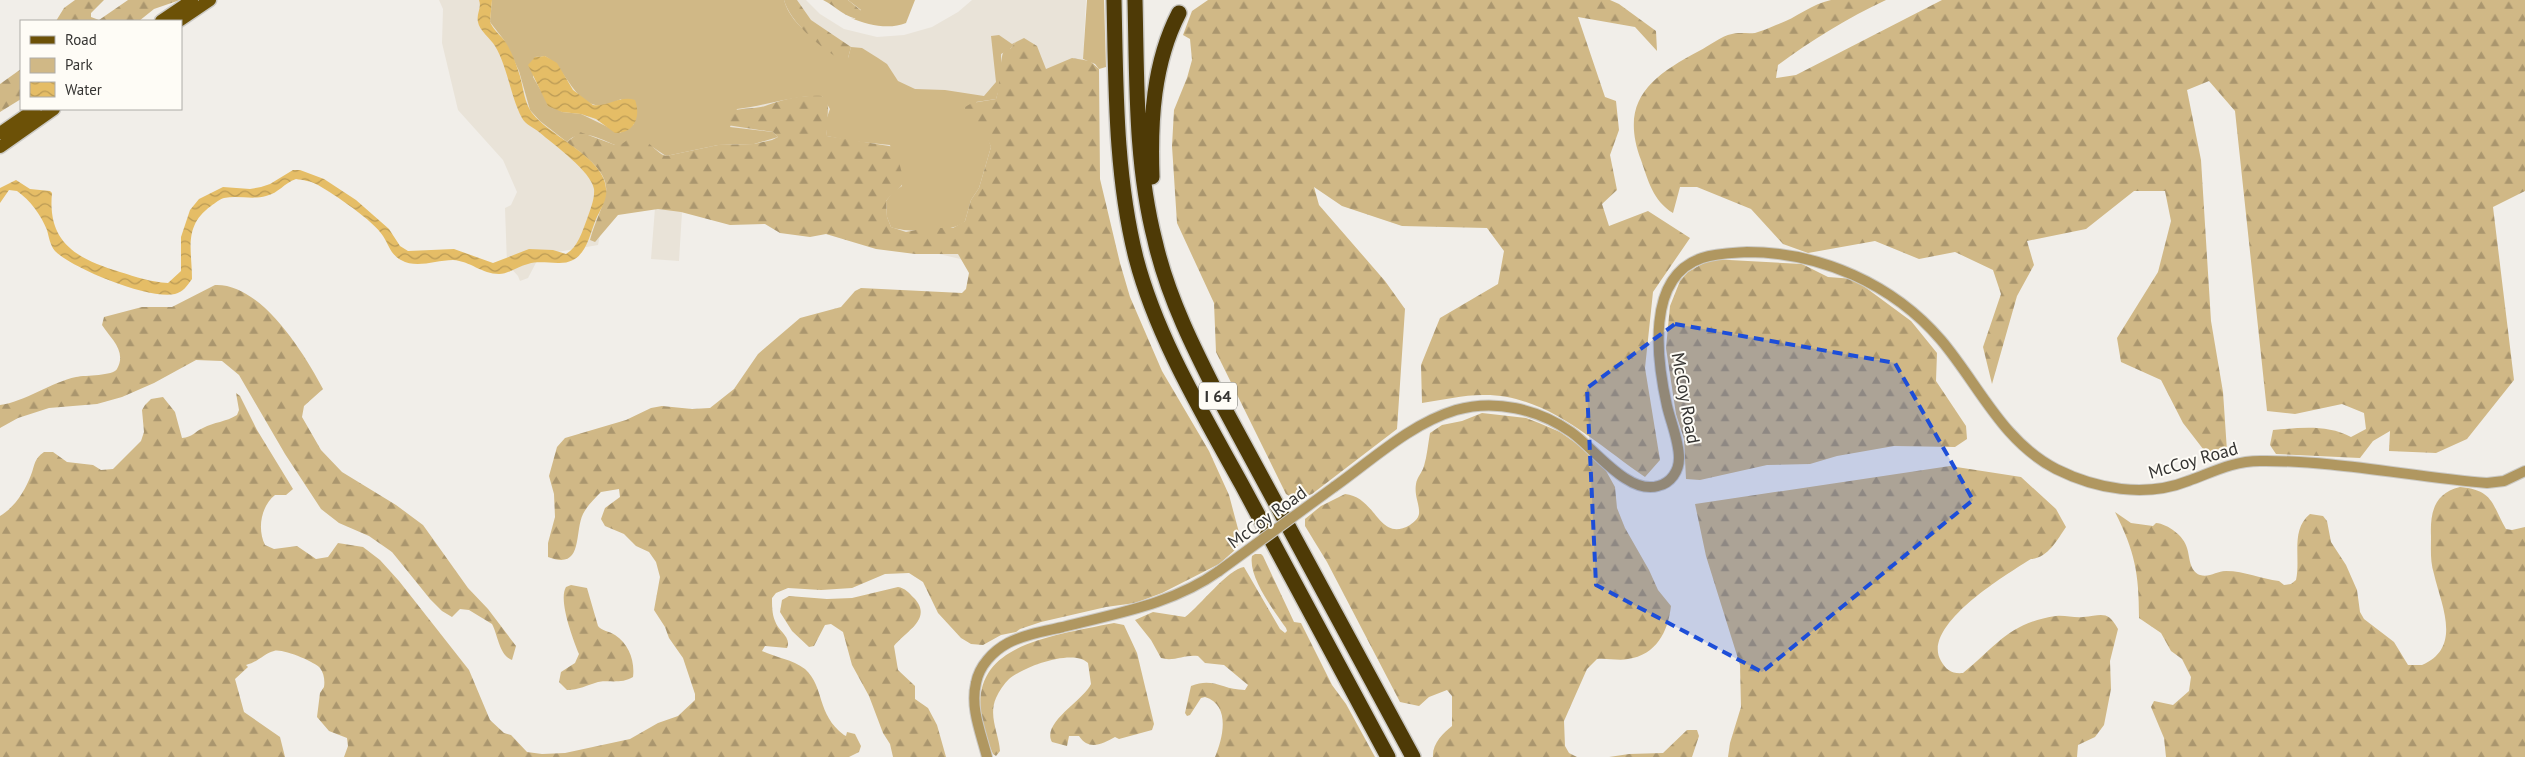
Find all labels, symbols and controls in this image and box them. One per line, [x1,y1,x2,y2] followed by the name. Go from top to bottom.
[20,20,182,110] legend
[65,30,97,49] text: Road
[65,55,93,74] text: Park
[65,80,102,99] text: Water
[1667,351,1705,445] street label: McCoy Road
[1199,382,1237,410] road number: I 64
[2146,436,2240,484] street label: McCoy Road
[1223,481,1311,553] street label: McCoy Road

